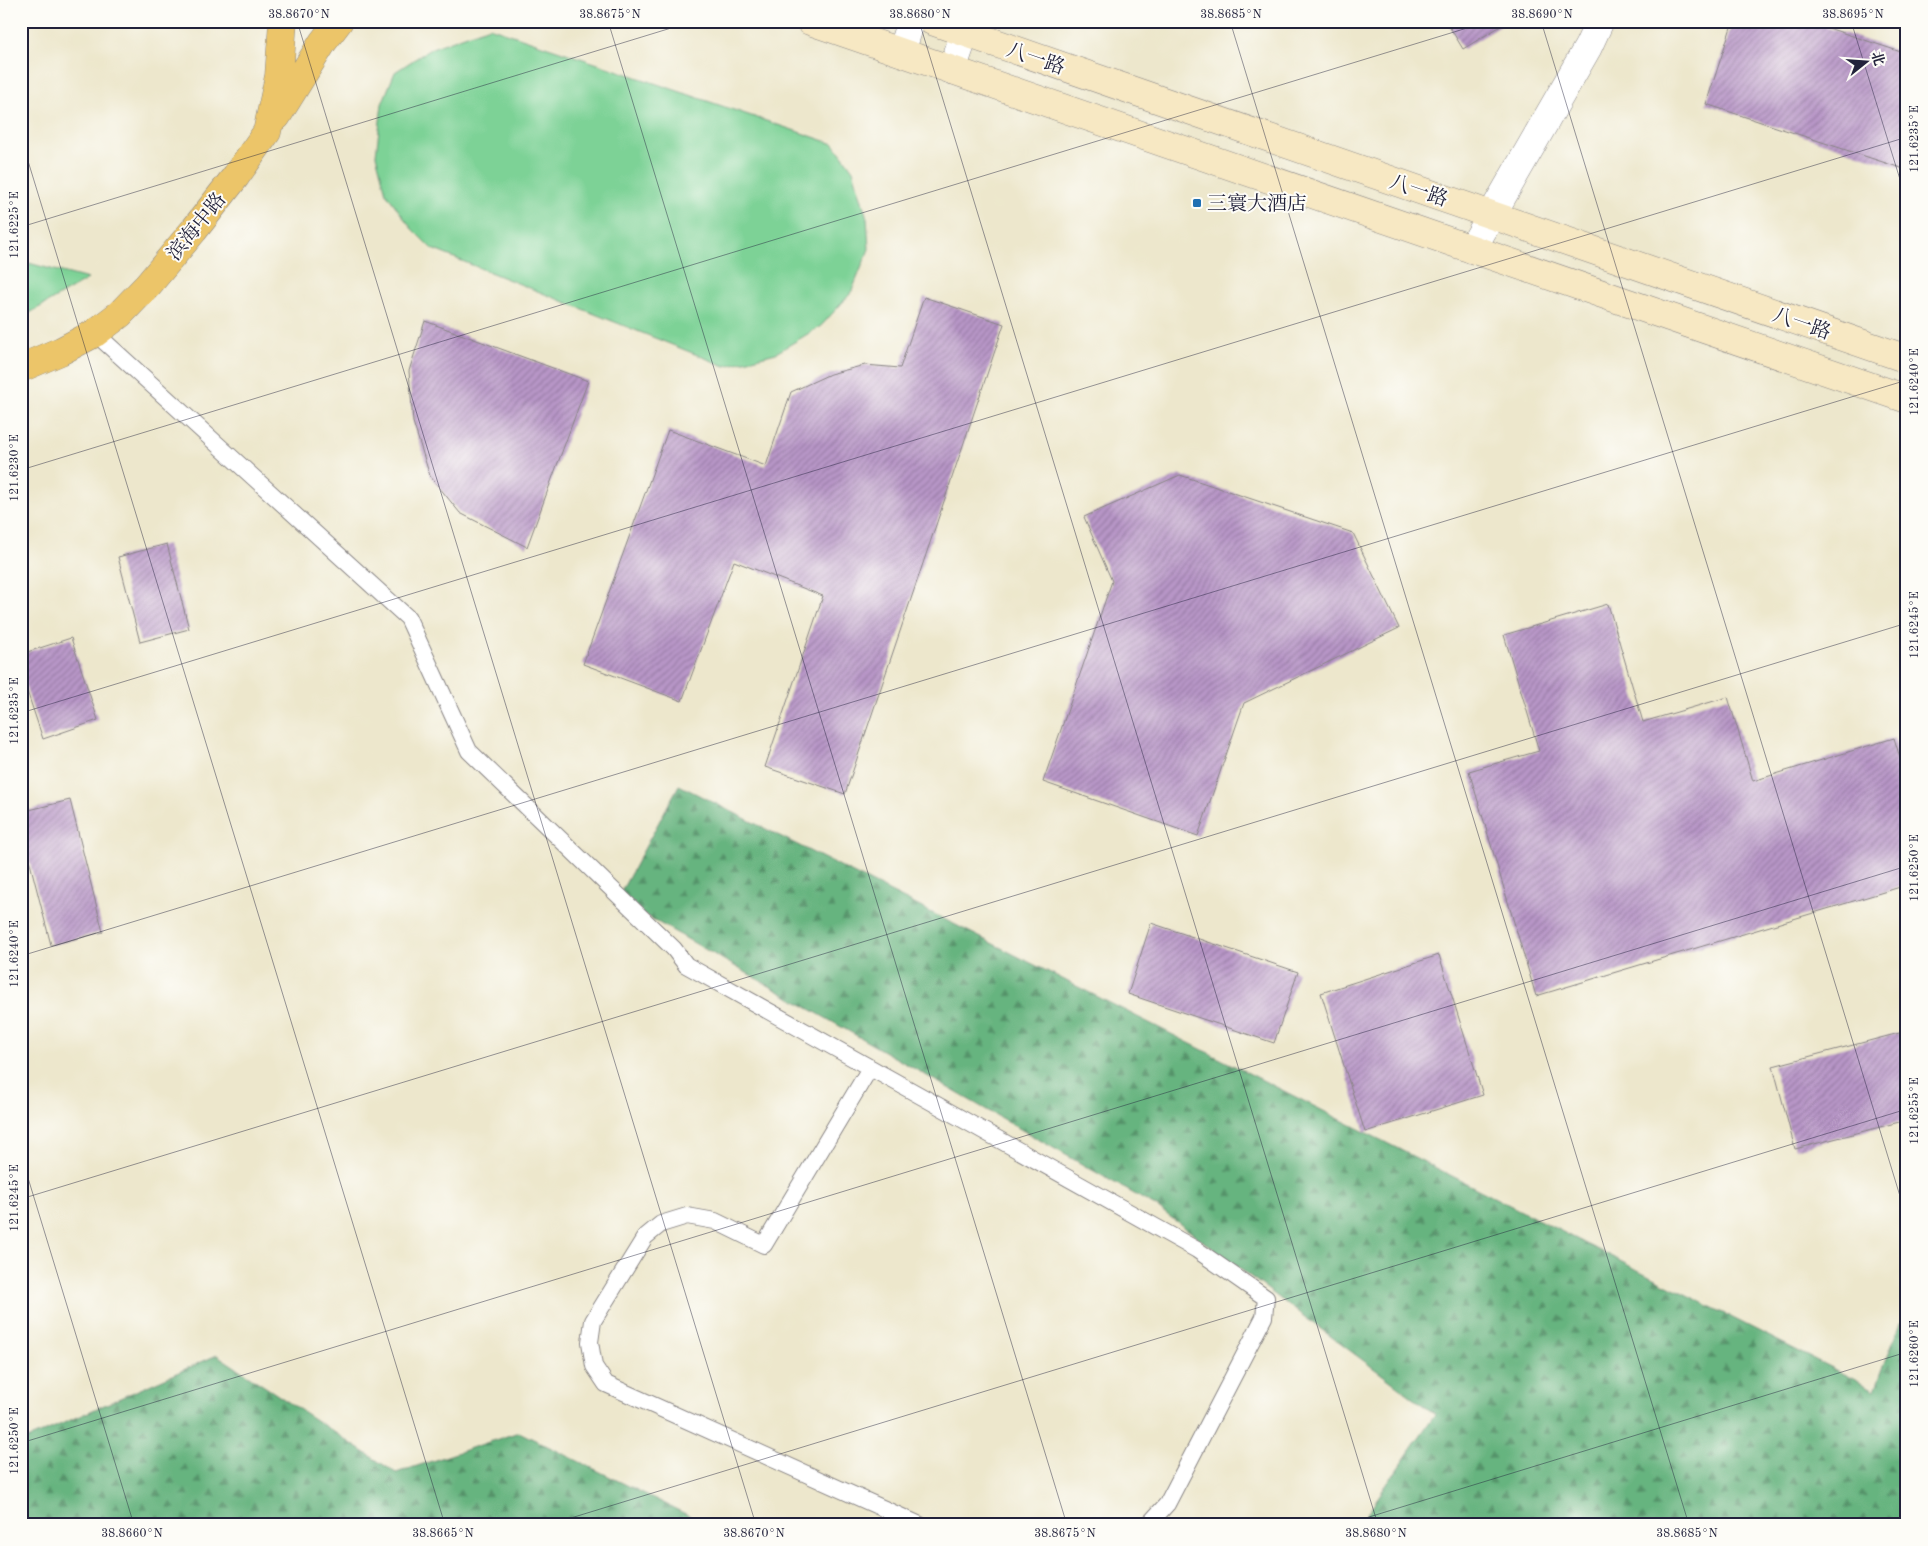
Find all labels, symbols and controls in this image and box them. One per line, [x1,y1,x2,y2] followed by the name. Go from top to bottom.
[579,8,641,21] text: 38.8675°N
[1200,8,1262,21] text: 38.8685°N
[1822,8,1884,21] text: 38.8695°N
[268,9,330,21] text: 38.8670°N
[889,9,951,21] text: 38.8680°N
[1511,9,1573,21] text: 38.8690°N
[1840,38,1890,88] north arrow
[1004,39,1068,79] street label: 八一路
[1869,49,1887,67] text: 北
[1908,105,1921,173] text: 121.6235°E
[1387,171,1451,211] street label: 八一路
[163,189,230,265] street label: 滨海中路
[8,191,21,259] text: 121.6225°E
[1207,193,1307,215] place label: 三寰大酒店
[1191,197,1203,209] marker: 三寰大酒店
[1770,304,1834,344] street label: 八一路
[1909,348,1921,416] text: 121.6240°E
[9,434,21,502] text: 121.6230°E
[1908,591,1921,659] text: 121.6245°E
[8,677,21,745] text: 121.6235°E
[1908,834,1921,902] text: 121.6250°E
[9,920,21,988] text: 121.6240°E
[1908,1077,1921,1145] text: 121.6255°E
[8,1164,21,1232] text: 121.6245°E
[1909,1320,1921,1388] text: 121.6260°E
[8,1407,21,1475] text: 121.6250°E
[412,1527,474,1540] text: 38.8665°N
[1034,1527,1096,1540] text: 38.8675°N
[1656,1527,1718,1540] text: 38.8685°N
[101,1528,163,1540] text: 38.8660°N
[723,1528,785,1540] text: 38.8670°N
[1345,1528,1407,1540] text: 38.8680°N

